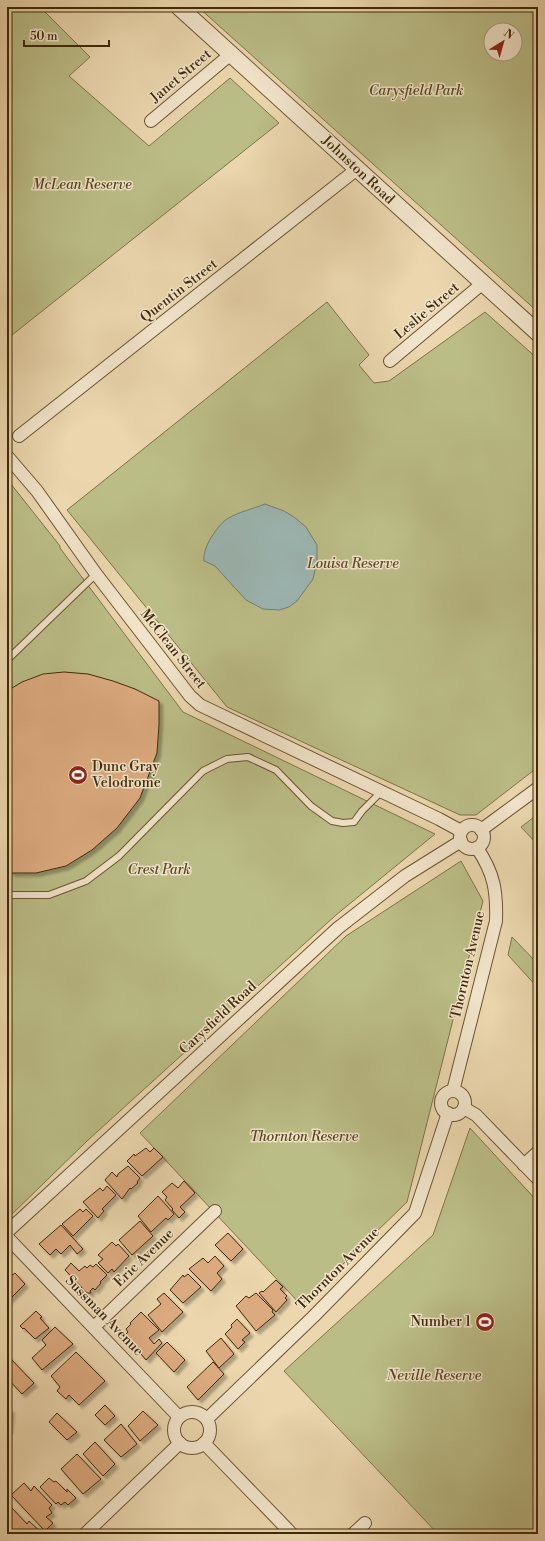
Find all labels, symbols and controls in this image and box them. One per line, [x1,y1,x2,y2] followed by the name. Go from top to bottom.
[24,22,109,48] scale bar
[483,22,523,62] north arrow
[501,27,516,43] text: N
[30,29,58,44] text: 50 m
[146,45,215,107] street label: Janet Street
[369,82,463,100] park label: Carysfield Park
[317,131,398,208] street label: Johnston Road
[32,176,132,194] park label: McLean Reserve
[137,255,221,327] street label: Quentin Street
[391,279,463,343] street label: Leslie Street
[306,555,399,573] park label: Louisa Reserve
[136,605,210,693] street label: McClean Street
[91,758,161,792] place label: Dunc Gray Velodrome
[67,764,89,786] sports icon: Dunc Gray Velodrome
[127,861,191,879] park label: Crest Park
[447,909,489,1021] street label: Thornton Avenue
[176,978,260,1058] street label: Carysfield Road
[250,1128,359,1146] park label: Thornton Reserve
[293,1224,383,1314] street label: Thornton Avenue
[110,1225,178,1291] street label: Eric Avenue
[61,1272,147,1360] street label: Sussman Avenue
[474,1311,496,1333] sports icon: Number 1
[410,1313,471,1331] place label: Number 1
[386,1367,482,1385] park label: Neville Reserve

